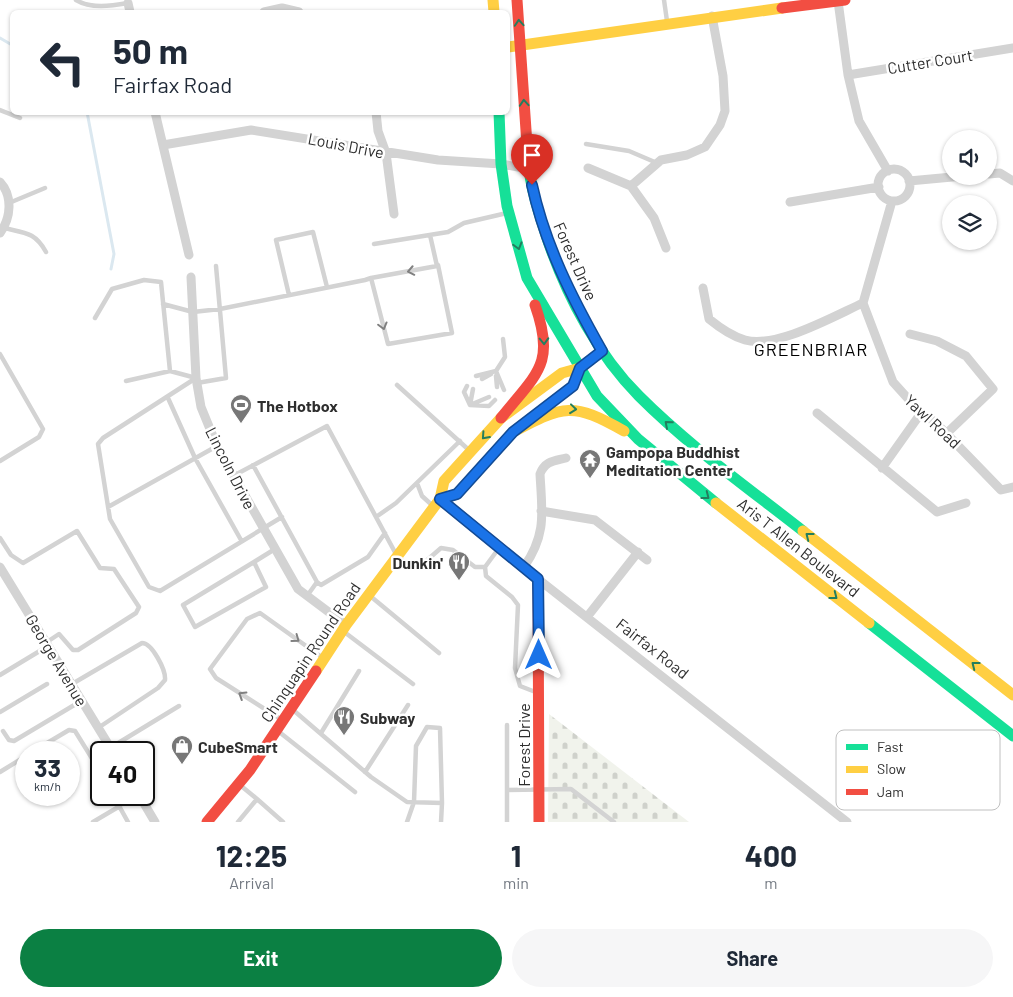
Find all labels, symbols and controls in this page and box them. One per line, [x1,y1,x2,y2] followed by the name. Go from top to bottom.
[514,19,525,27] one-way arrow
[113,29,188,71] text: 50 m
[30,30,95,95] icon: left
[886,45,974,77] street label: Cutter Court
[113,71,232,97] text: Fairfax Road
[519,99,530,107] one-way arrow
[306,128,386,162] street label: Louis Drive
[942,130,997,250] map controls
[942,130,997,185] button: sound
[511,134,553,185] pin
[518,141,546,169] icon: arrive
[942,195,997,250] button: layers
[550,219,602,303] street label: Forest Drive
[513,241,523,249] one-way arrow
[407,265,415,275] one-way arrow
[377,321,388,330] one-way arrow
[539,338,550,346] one-way arrow
[754,338,868,360] district label: GREENBRIAR
[901,390,965,452] street label: Yawl Road
[229,393,253,424] sports icon: The Hotbox
[257,396,338,415] place label: The Hotbox
[570,404,578,415] one-way arrow
[665,421,674,430] one-way arrow
[202,424,260,512] street label: Lincoln Drive
[482,430,491,439] one-way arrow
[606,442,740,479] place label: Gampopa Buddhist Meditation Center
[578,448,602,479] temple icon: Gampopa Buddhist Meditation Center
[700,490,709,498] one-way arrow
[734,493,864,601] street label: Aris T Allen Boulevard
[806,533,815,541] one-way arrow
[447,550,471,581] restaurant icon: Dunkin'
[392,553,443,572] place label: Dunkin'
[256,579,364,725] street label: Chinquapin Round Road
[828,590,837,598] one-way arrow
[22,611,92,709] street label: George Avenue
[613,614,693,682] street label: Fairfax Road
[512,628,564,680] position arrow
[291,632,300,642] one-way arrow
[971,661,980,670] one-way arrow
[238,691,247,701] one-way arrow
[514,703,533,787] street label: Forest Drive
[332,705,356,736] restaurant icon: Subway
[360,708,415,727] place label: Subway
[836,730,1000,810] legend
[170,734,194,765] shop icon: CubeSmart
[198,737,278,756] place label: CubeSmart
[877,738,903,755] text: Fast
[90,741,155,806] speed limit sign: 40
[34,752,61,782] text: 33
[877,760,906,777] text: Slow
[34,779,61,793] text: km/h
[877,783,904,800] text: Jam
[216,837,287,873] text: 12:25
[511,837,521,873] text: 1
[745,837,797,873] text: 400
[229,873,274,892] text: Arrival
[503,873,529,892] text: min
[764,873,778,892] text: m
[20,929,502,987] button: Exit
[512,929,993,987] button: Share

